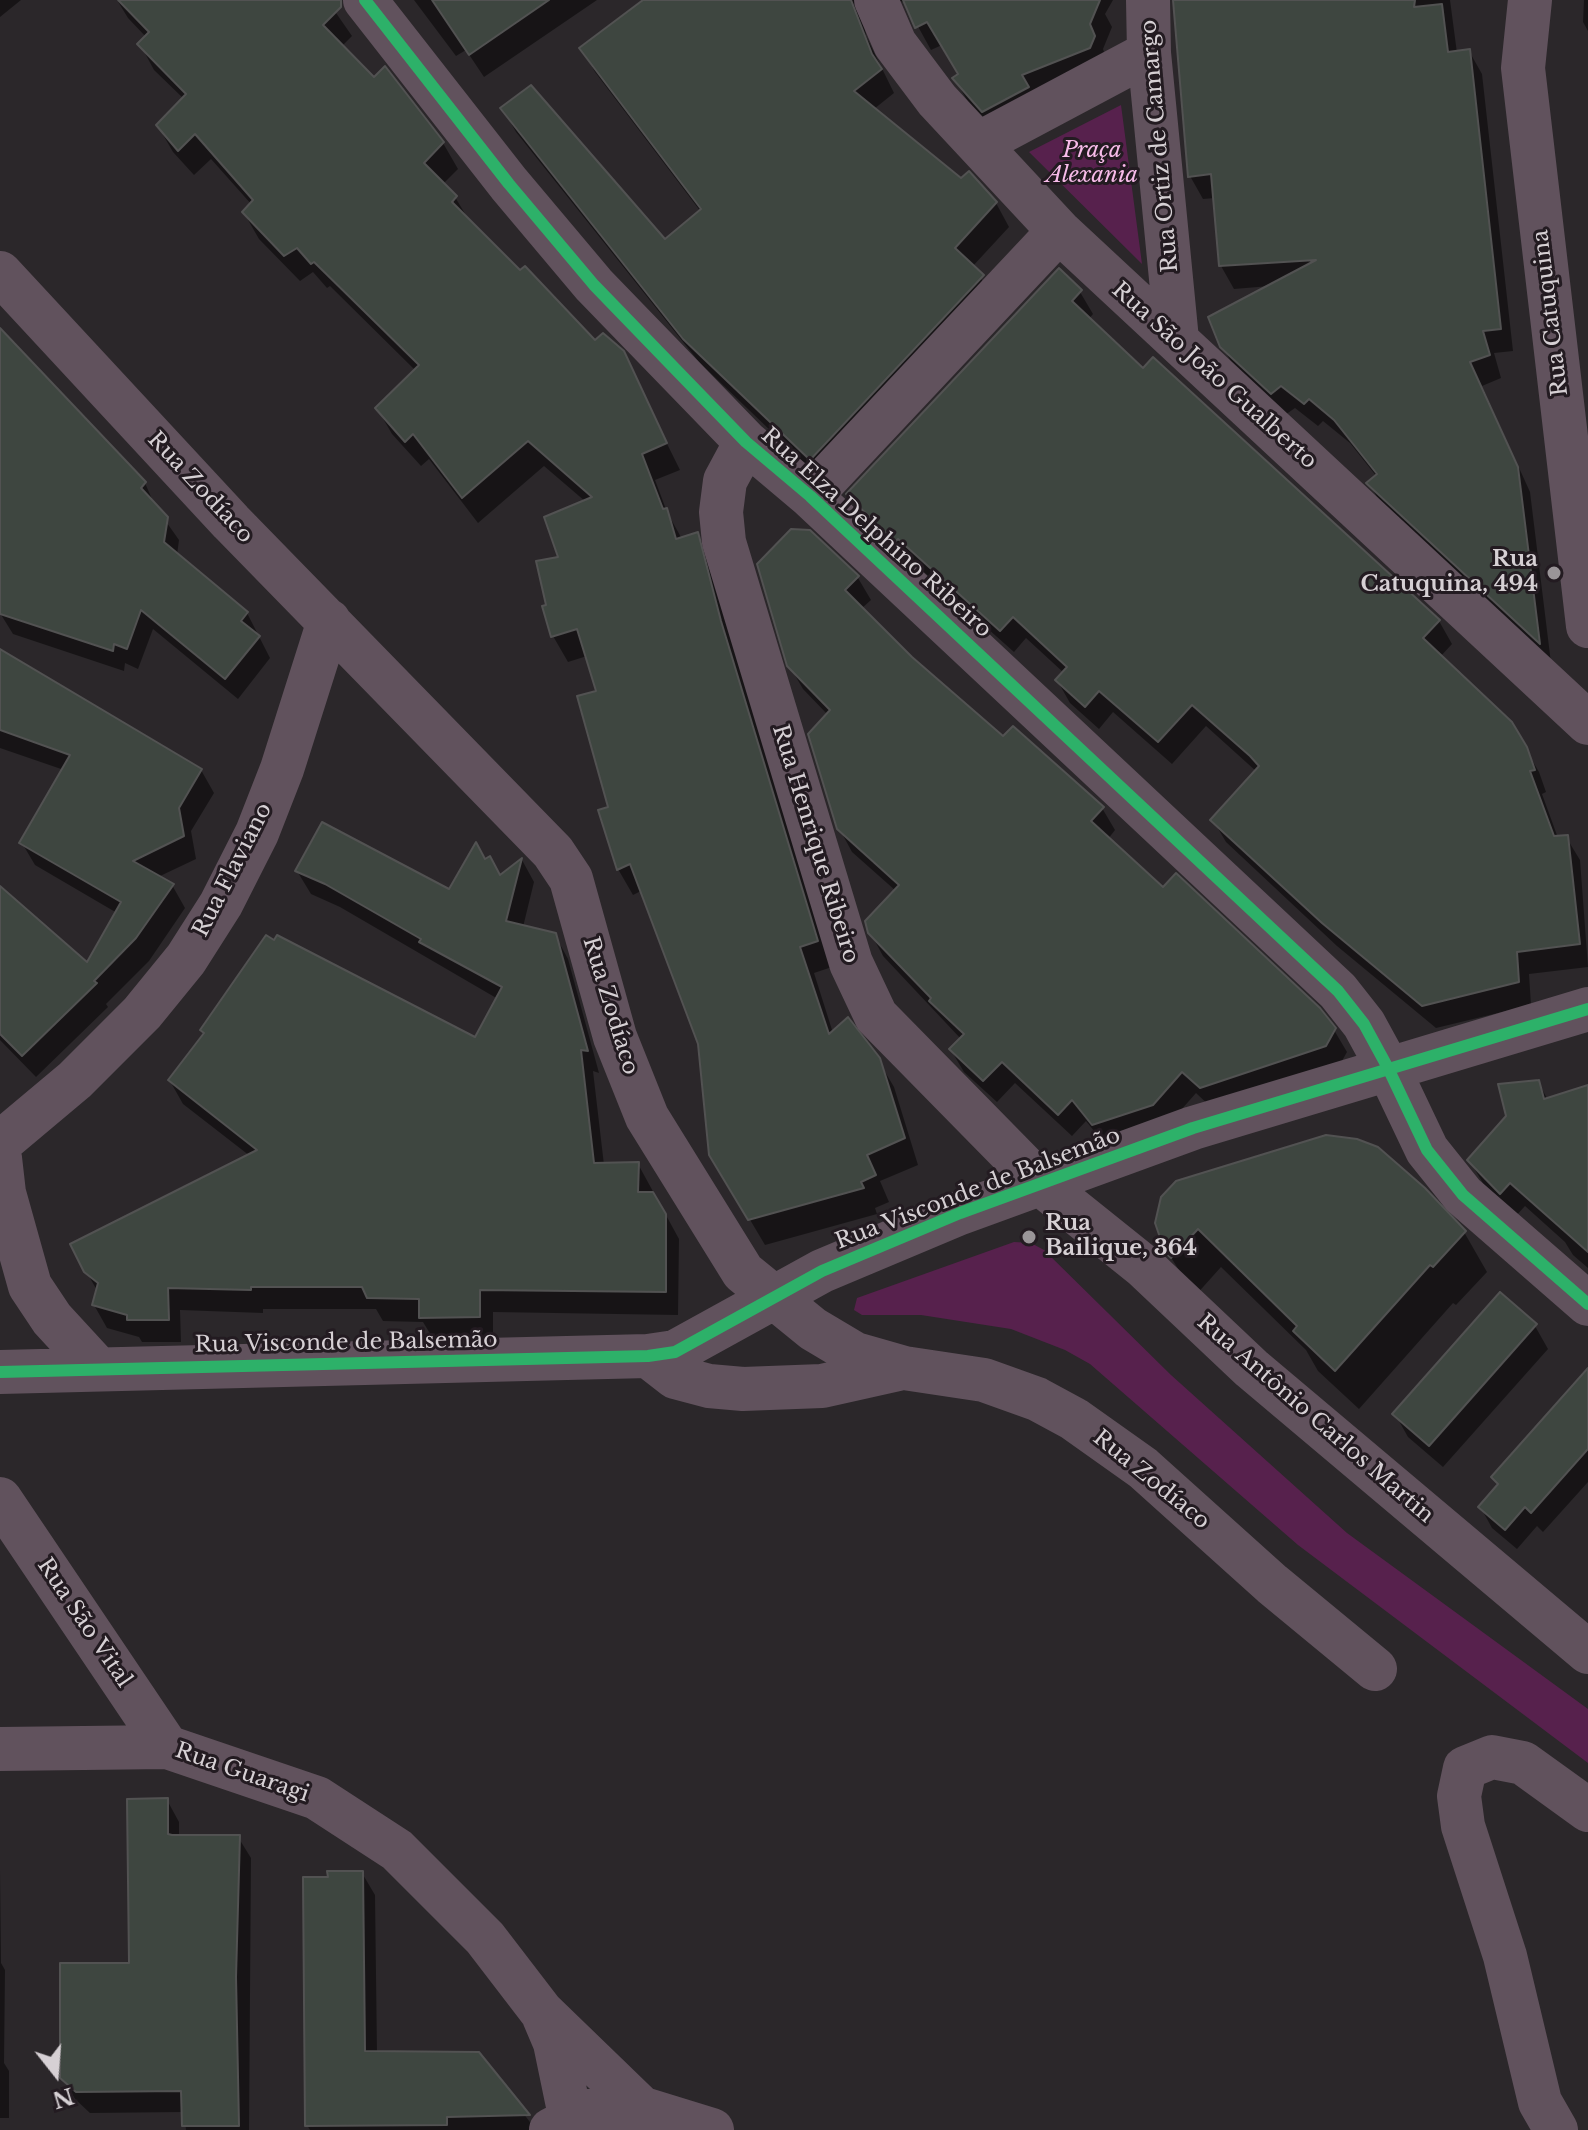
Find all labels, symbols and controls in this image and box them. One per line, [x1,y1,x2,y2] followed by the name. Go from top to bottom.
[1136,19,1184,273] street label: Rua Ortiz de Camargo
[1046,138,1138,190] park label: Praça Alexania
[1528,228,1574,398] street label: Rua Catuquina
[1106,277,1322,475] street label: Rua São João Gualberto
[755,422,997,644] street label: Rua Elza Delphino Ribeiro
[142,427,258,549] street label: Rua Zodíaco
[1361,547,1538,598] place label: Rua Catuquina, 494
[1545,564,1563,582] marker: Rua Catuquina, 494
[766,721,864,967] street label: Rua Henrique Ribeiro
[188,799,278,941] street label: Rua Flaviano
[577,934,643,1078] street label: Rua Zodíaco
[832,1122,1124,1256] street label: Rua Visconde de Balsemão
[1045,1211,1197,1262] place label: Rua Bailique, 364
[1020,1228,1038,1246] marker: Rua Bailique, 364
[1191,1309,1439,1529] street label: Rua Antônio Carlos Martin
[194,1327,498,1359] street label: Rua Visconde de Balsemão
[1087,1425,1215,1535] street label: Rua Zodíaco
[31,1553,137,1693] street label: Rua São Vital
[172,1738,312,1808] street label: Rua Guaragi
[16,2034,96,2114] north arrow
[49,2081,77,2113] text: N

